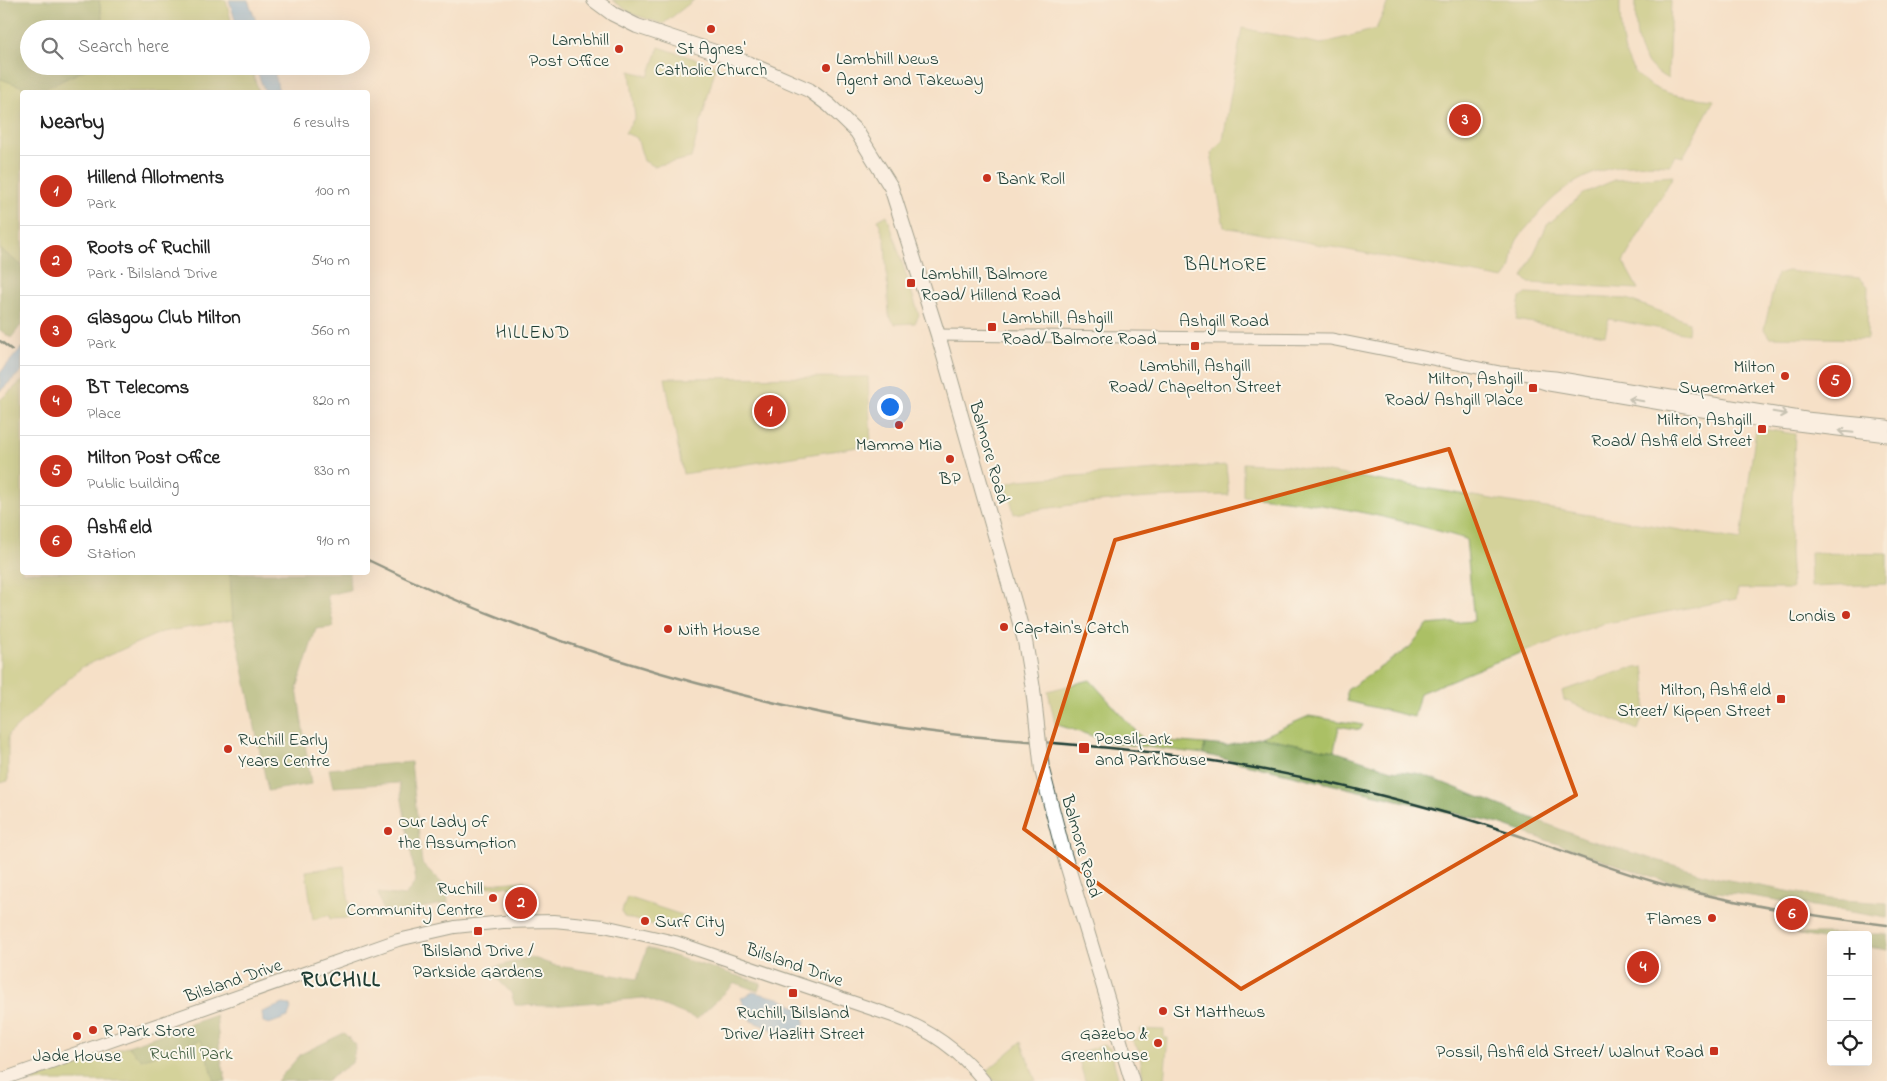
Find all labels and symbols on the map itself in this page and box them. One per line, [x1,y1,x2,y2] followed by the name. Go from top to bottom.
[705,23,717,35] marker: St Agnes' Catholic Church
[529,28,610,75] place label: Lambhill Post Office
[655,37,767,84] place label: St Agnes' Catholic Church
[613,43,625,55] marker: Lambhill Post Office
[836,47,983,95] place label: Lambhill News Agent and Takeway
[820,62,832,74] marker: Lambhill News Agent and Takeway
[1449,101,1481,139] pin: 3
[996,167,1065,193] place label: Bank Roll
[981,172,993,184] marker: Bank Roll
[1183,252,1268,279] district label: BALMORE
[921,262,1061,309] place label: Lambhill, Balmore Road/ Hillend Road
[905,277,917,289] marker: Lambhill, Balmore Road/ Hillend Road
[1002,306,1157,353] place label: Lambhill, Ashgill Road/ Balmore Road
[1179,309,1269,336] street label: Ashgill Road
[496,320,570,347] district label: HILLEND
[986,321,998,333] marker: Lambhill, Ashgill Road/ Balmore Road
[1189,340,1201,352] marker: Lambhill, Ashgill Road/ Chapelton Street
[1109,354,1281,401] place label: Lambhill, Ashgill Road/ Chapelton Street
[1679,355,1775,402] place label: Milton Supermarket
[1819,362,1851,400] pin: 5
[1385,367,1524,415] place label: Milton, Ashgill Road/ Ashgill Place
[1779,370,1791,382] marker: Milton Supermarket
[1527,382,1539,394] marker: Milton, Ashgill Road/ Ashgill Place
[754,392,786,430] pin: 1
[877,394,903,420] your location
[1629,395,1645,405] one-way arrow
[961,397,1015,507] street label: Balmore Road
[1591,408,1752,455] place label: Milton, Ashgill Road/ Ashfield Street
[1772,409,1788,419] one-way arrow
[893,419,905,431] marker: Mamma Mia
[1756,423,1768,435] marker: Milton, Ashgill Road/ Ashfield Street
[1839,427,1855,437] one-way arrow
[856,433,942,459] place label: Mamma Mia
[944,453,956,465] marker: BP
[938,467,961,493] place label: BP
[1789,604,1836,630] place label: Londis
[1840,609,1852,621] marker: Londis
[1014,616,1129,642] place label: Captain's Catch
[678,618,761,644] place label: Nith House
[998,621,1010,633] marker: Captain's Catch
[662,623,674,635] marker: Nith House
[1617,678,1771,725] place label: Milton, Ashfield Street/ Kippen Street
[1775,693,1787,705] marker: Milton, Ashfield Street/ Kippen Street
[1095,727,1207,774] place label: Possilpark and Parkhouse
[238,728,331,775] place label: Ruchill Early Years Centre
[1077,741,1091,755] marker: Possilpark and Parkhouse
[222,743,234,755] marker: Ruchill Early Years Centre
[1053,791,1107,901] street label: Balmore Road
[398,810,516,857] place label: Our Lady of the Assumption
[382,825,394,837] marker: Our Lady of the Assumption
[346,877,484,924] place label: Ruchill Community Centre
[505,884,537,922] pin: 2
[487,892,499,904] marker: Ruchill Community Centre
[1776,895,1808,933] pin: 6
[1645,907,1702,933] place label: Flames
[655,910,724,936] place label: Surf City
[1706,912,1718,924] marker: Flames
[639,915,651,927] marker: Surf City
[472,925,484,937] marker: Bilsland Drive / Parkside Gardens
[741,937,847,995] street label: Bilsland Drive
[413,939,543,986] place label: Bilsland Drive / Parkside Gardens
[1627,948,1659,986] pin: 4
[181,953,287,1011] street label: Bilsland Drive
[301,965,381,997] district label: RUCHILL
[787,987,799,999] marker: Ruchill, Bilsland Drive/ Hazlitt Street
[1173,1000,1265,1026] place label: St Matthews
[720,1001,865,1048] place label: Ruchill, Bilsland Drive/ Hazlitt Street
[1157,1005,1169,1017] marker: St Matthews
[103,1019,196,1045] place label: R Park Store
[1061,1022,1149,1069] place label: Gazebo & Greenhouse
[87,1024,99,1036] marker: R Park Store
[71,1030,83,1042] marker: Jade House
[1152,1037,1164,1049] marker: Gazebo & Greenhouse
[1436,1040,1704,1066] place label: Possil, Ashfield Street/ Walnut Road
[149,1042,233,1068] park label: Ruchill Park
[33,1044,122,1070] place label: Jade House
[1708,1045,1720,1057] marker: Possil, Ashfield Street/ Walnut Road

